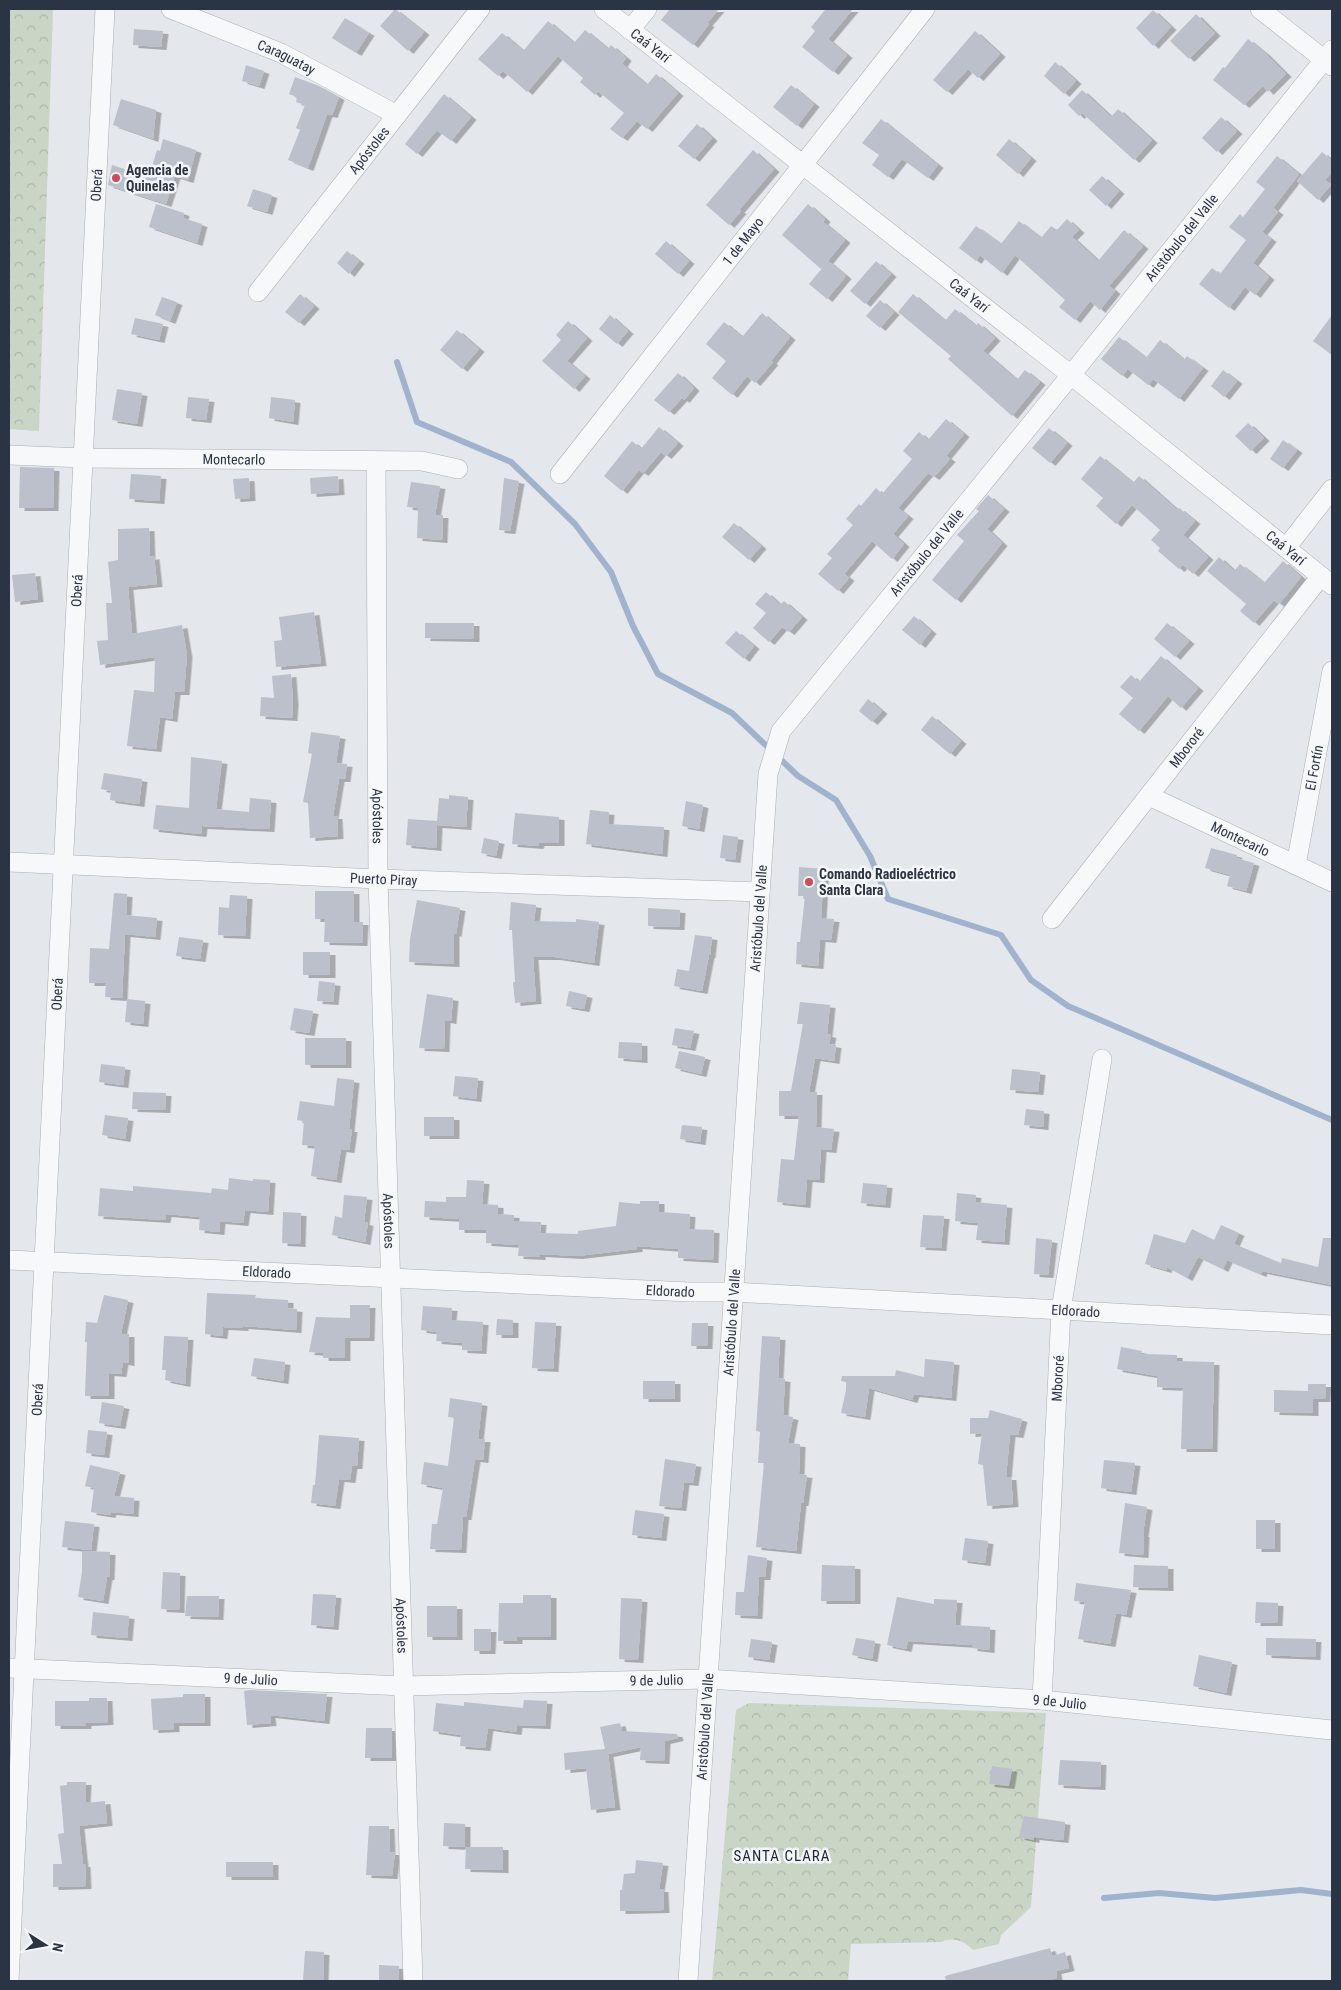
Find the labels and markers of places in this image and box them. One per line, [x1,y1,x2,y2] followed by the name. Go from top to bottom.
[126,162,189,194] place label: Agencia de Quinelas
[110,172,122,184] marker: Agencia de Quinelas
[819,866,956,898] place label: Comando Radioeléctrico Santa Clara
[803,876,815,888] marker: Comando Radioeléctrico Santa Clara

